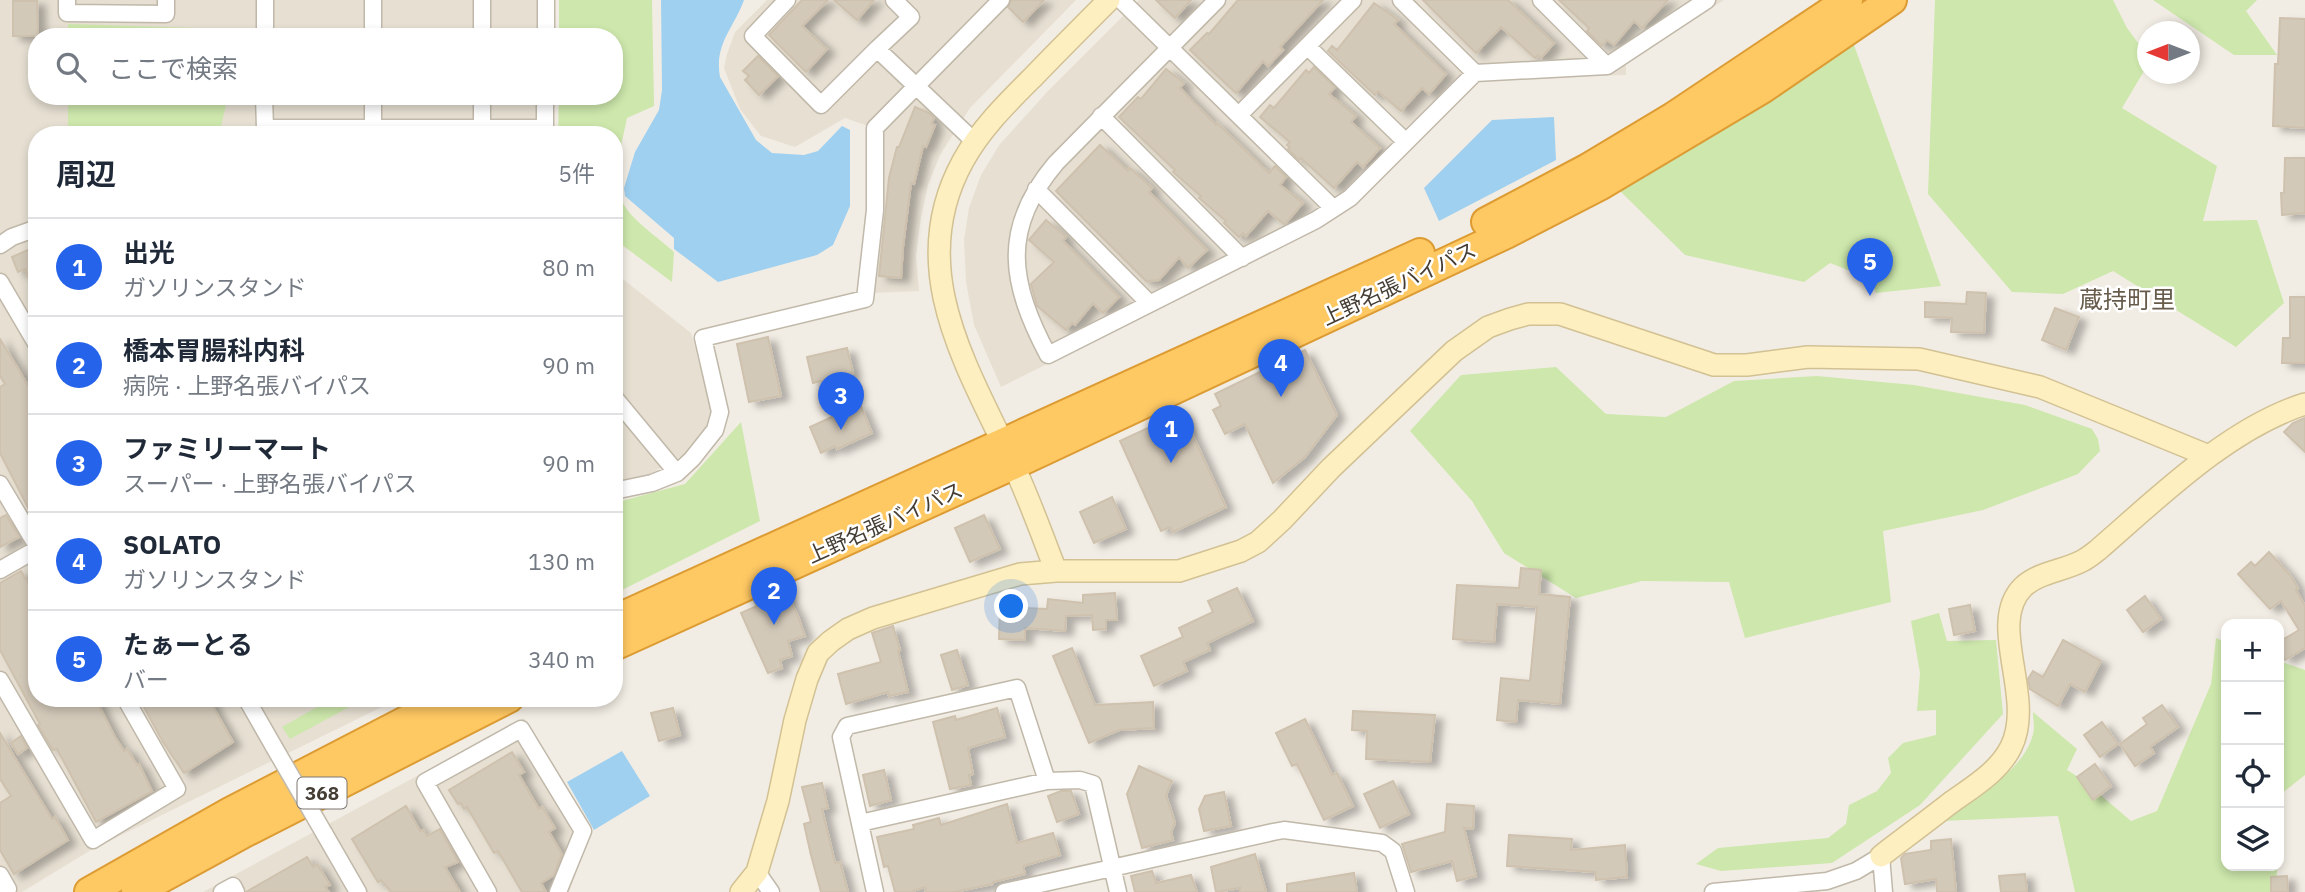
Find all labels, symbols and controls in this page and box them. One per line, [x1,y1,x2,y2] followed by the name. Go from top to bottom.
[2137,21,2200,84] north arrow
[28,28,623,105] search box
[52,48,90,86] icon: search
[108,51,238,85] text: ここで検索
[56,154,116,193] text: 周辺
[558,158,595,188] text: 5件
[123,235,175,269] text: 出光
[1317,235,1480,331] street label: 上野名張バイパス
[1847,238,1893,296] pin: 5
[72,252,86,282] text: 1
[542,252,595,282] text: 80 m
[123,272,307,302] text: ガソリンスタンド
[2079,283,2175,315] district label: 蔵持町里
[123,333,305,367] text: 橋本胃腸科内科
[1258,339,1304,397] pin: 4
[72,350,86,380] text: 2
[542,350,595,380] text: 90 m
[123,370,371,400] text: 病院 · 上野名張バイパス
[818,372,864,430] pin: 3
[1148,405,1194,463] pin: 1
[123,431,331,465] text: ファミリーマート
[72,448,86,478] text: 3
[542,448,595,478] text: 90 m
[123,468,417,498] text: スーパー · 上野名張バイパス
[802,475,967,569] street label: 上野名張バイパス
[123,527,221,561] text: SOLATO
[72,546,86,576] text: 4
[528,546,595,576] text: 130 m
[123,564,307,594] text: ガソリンスタンド
[751,567,797,625] pin: 2
[994,589,1028,623] your location
[2221,619,2284,871] map controls
[2221,619,2284,682] button: +
[123,627,253,661] text: たぁーとる
[72,644,86,674] text: 5
[528,644,595,674] text: 340 m
[123,664,169,694] text: バー
[2221,682,2284,745] button: −
[2221,745,2284,808] button: locate
[298,778,346,808] road number: 368
[2221,808,2284,871] button: layers

